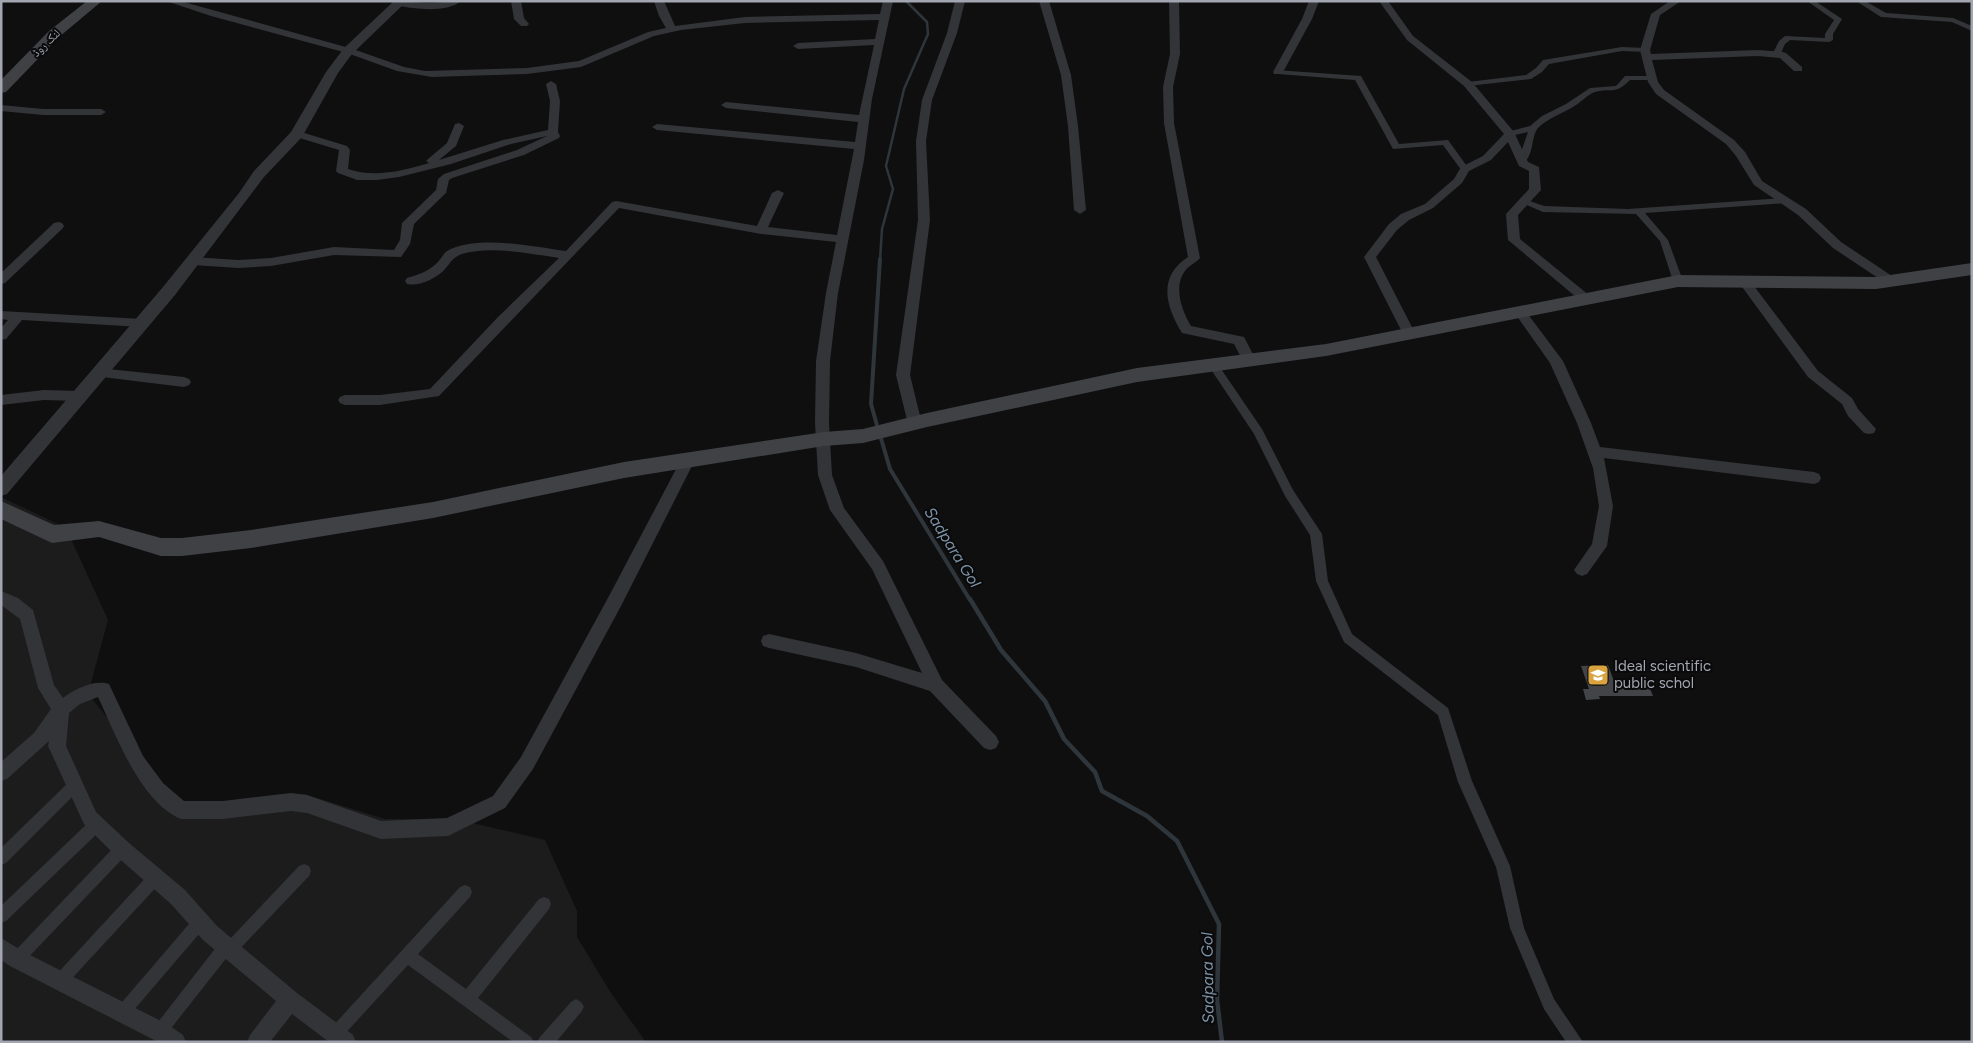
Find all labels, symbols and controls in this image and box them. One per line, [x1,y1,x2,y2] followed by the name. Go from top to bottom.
[29,26,63,60] street label: لنک روڈ
[920,504,985,591] water label: Sadpara Gol
[1614,657,1711,692] place label: Ideal scientific public schol
[1586,663,1610,687] school or university icon: Ideal scientific public schol
[1197,932,1218,1024] water label: Sadpara Gol

